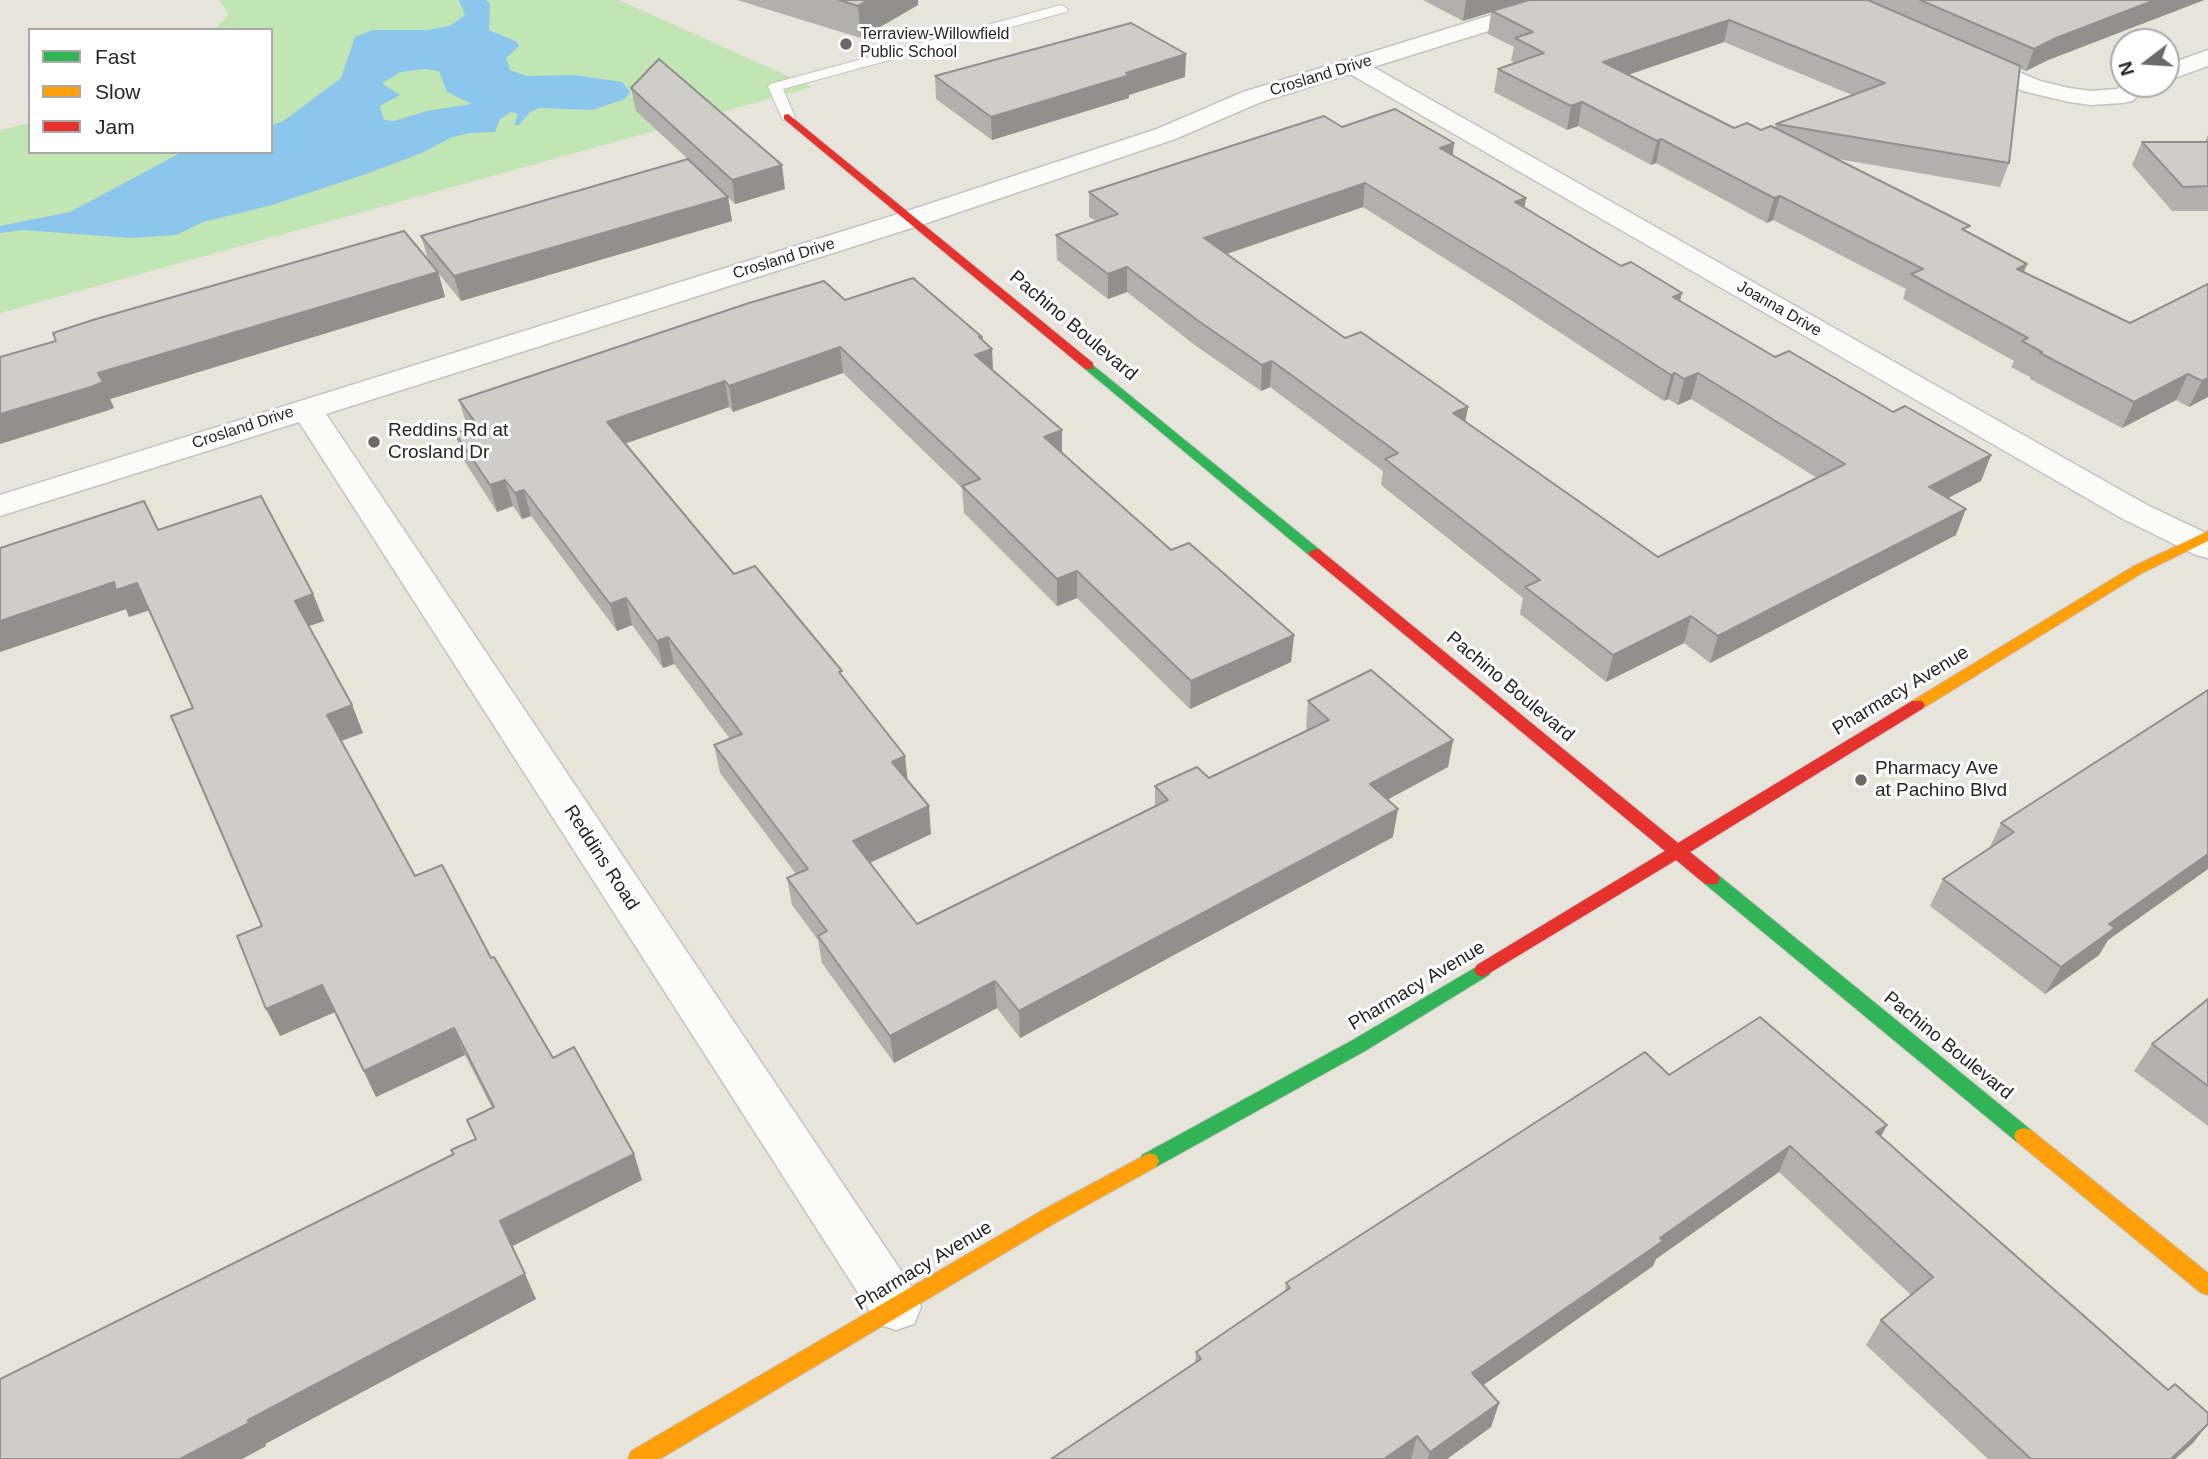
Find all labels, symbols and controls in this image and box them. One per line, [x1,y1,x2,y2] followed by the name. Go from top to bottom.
[860,25,1009,63] place label: Terraview-Willowfield Public School
[28,28,273,154] legend
[2110,28,2180,98] north arrow
[838,36,854,52] marker: Terraview-Willowfield Public School
[95,45,136,68] text: Fast
[1268,51,1374,101] street label: Crosland Drive
[2114,59,2138,78] text: N
[95,80,141,103] text: Slow
[95,115,135,138] text: Jam
[731,234,837,284] street label: Crosland Drive
[1005,266,1141,386] street label: Pachino Boulevard
[1733,277,1825,341] street label: Joanna Drive
[190,403,296,453] street label: Crosland Drive
[388,420,508,464] place label: Reddins Rd at Crosland Dr
[366,434,382,450] marker: Reddins Rd at Crosland Dr
[1442,627,1578,747] street label: Pachino Boulevard
[1829,641,1973,741] street label: Pharmacy Avenue
[1875,758,2007,802] place label: Pharmacy Ave at Pachino Blvd
[1853,772,1869,788] marker: Pharmacy Ave at Pachino Blvd
[559,801,643,915] street label: Reddins Road
[1345,936,1489,1036] street label: Pharmacy Avenue
[1879,987,2017,1105] street label: Pachino Boulevard
[852,1216,996,1316] street label: Pharmacy Avenue

